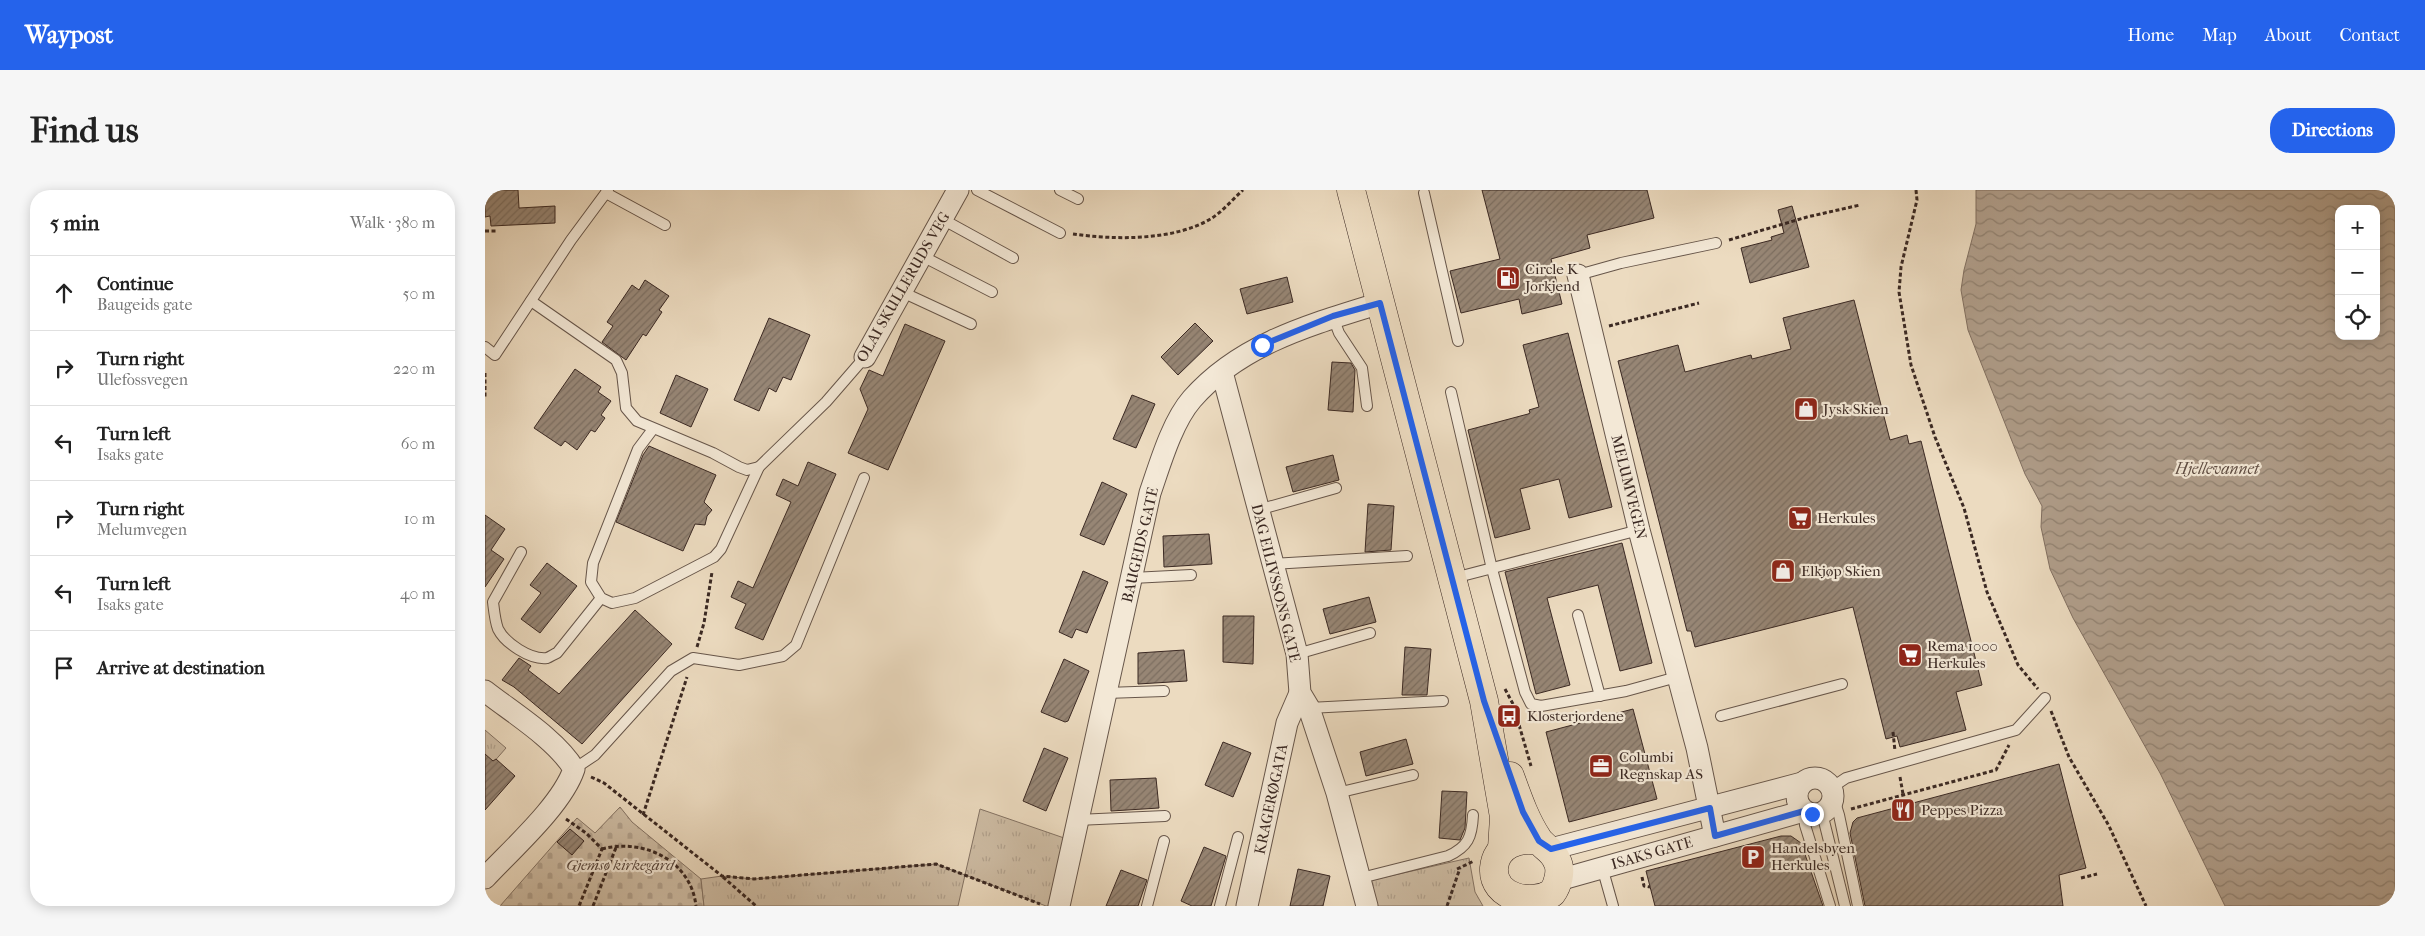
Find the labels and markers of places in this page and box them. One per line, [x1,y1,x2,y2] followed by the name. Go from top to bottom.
[1524,260,1581,295] place label: Circle K Jorkjend
[1495,265,1521,291] fuel station icon: Circle K Jorkjend
[1793,396,1819,422] shop icon: Jysk Skien
[1822,400,1889,418] place label: Jysk Skien
[1787,505,1813,531] supermarket icon: Herkules
[1817,509,1876,527] place label: Herkules
[1770,558,1796,584] shop icon: Elkjøp Skien
[1801,562,1881,580] place label: Elkjøp Skien
[1927,637,1998,672] place label: Rema 1000 Herkules
[1897,642,1923,668] supermarket icon: Rema 1000 Herkules
[1496,703,1522,729] bus stop icon: Klosterjordene
[1527,707,1624,725] place label: Klosterjordene
[1619,748,1703,783] place label: Columbi Regnskap AS
[1588,753,1614,779] office icon: Columbi Regnskap AS
[1890,797,1916,823] restaurant icon: Peppes Pizza
[1921,801,2004,819] place label: Peppes Pizza
[1771,839,1855,874] place label: Handelsbyen Herkules
[1740,844,1766,870] parking icon: Handelsbyen Herkules

